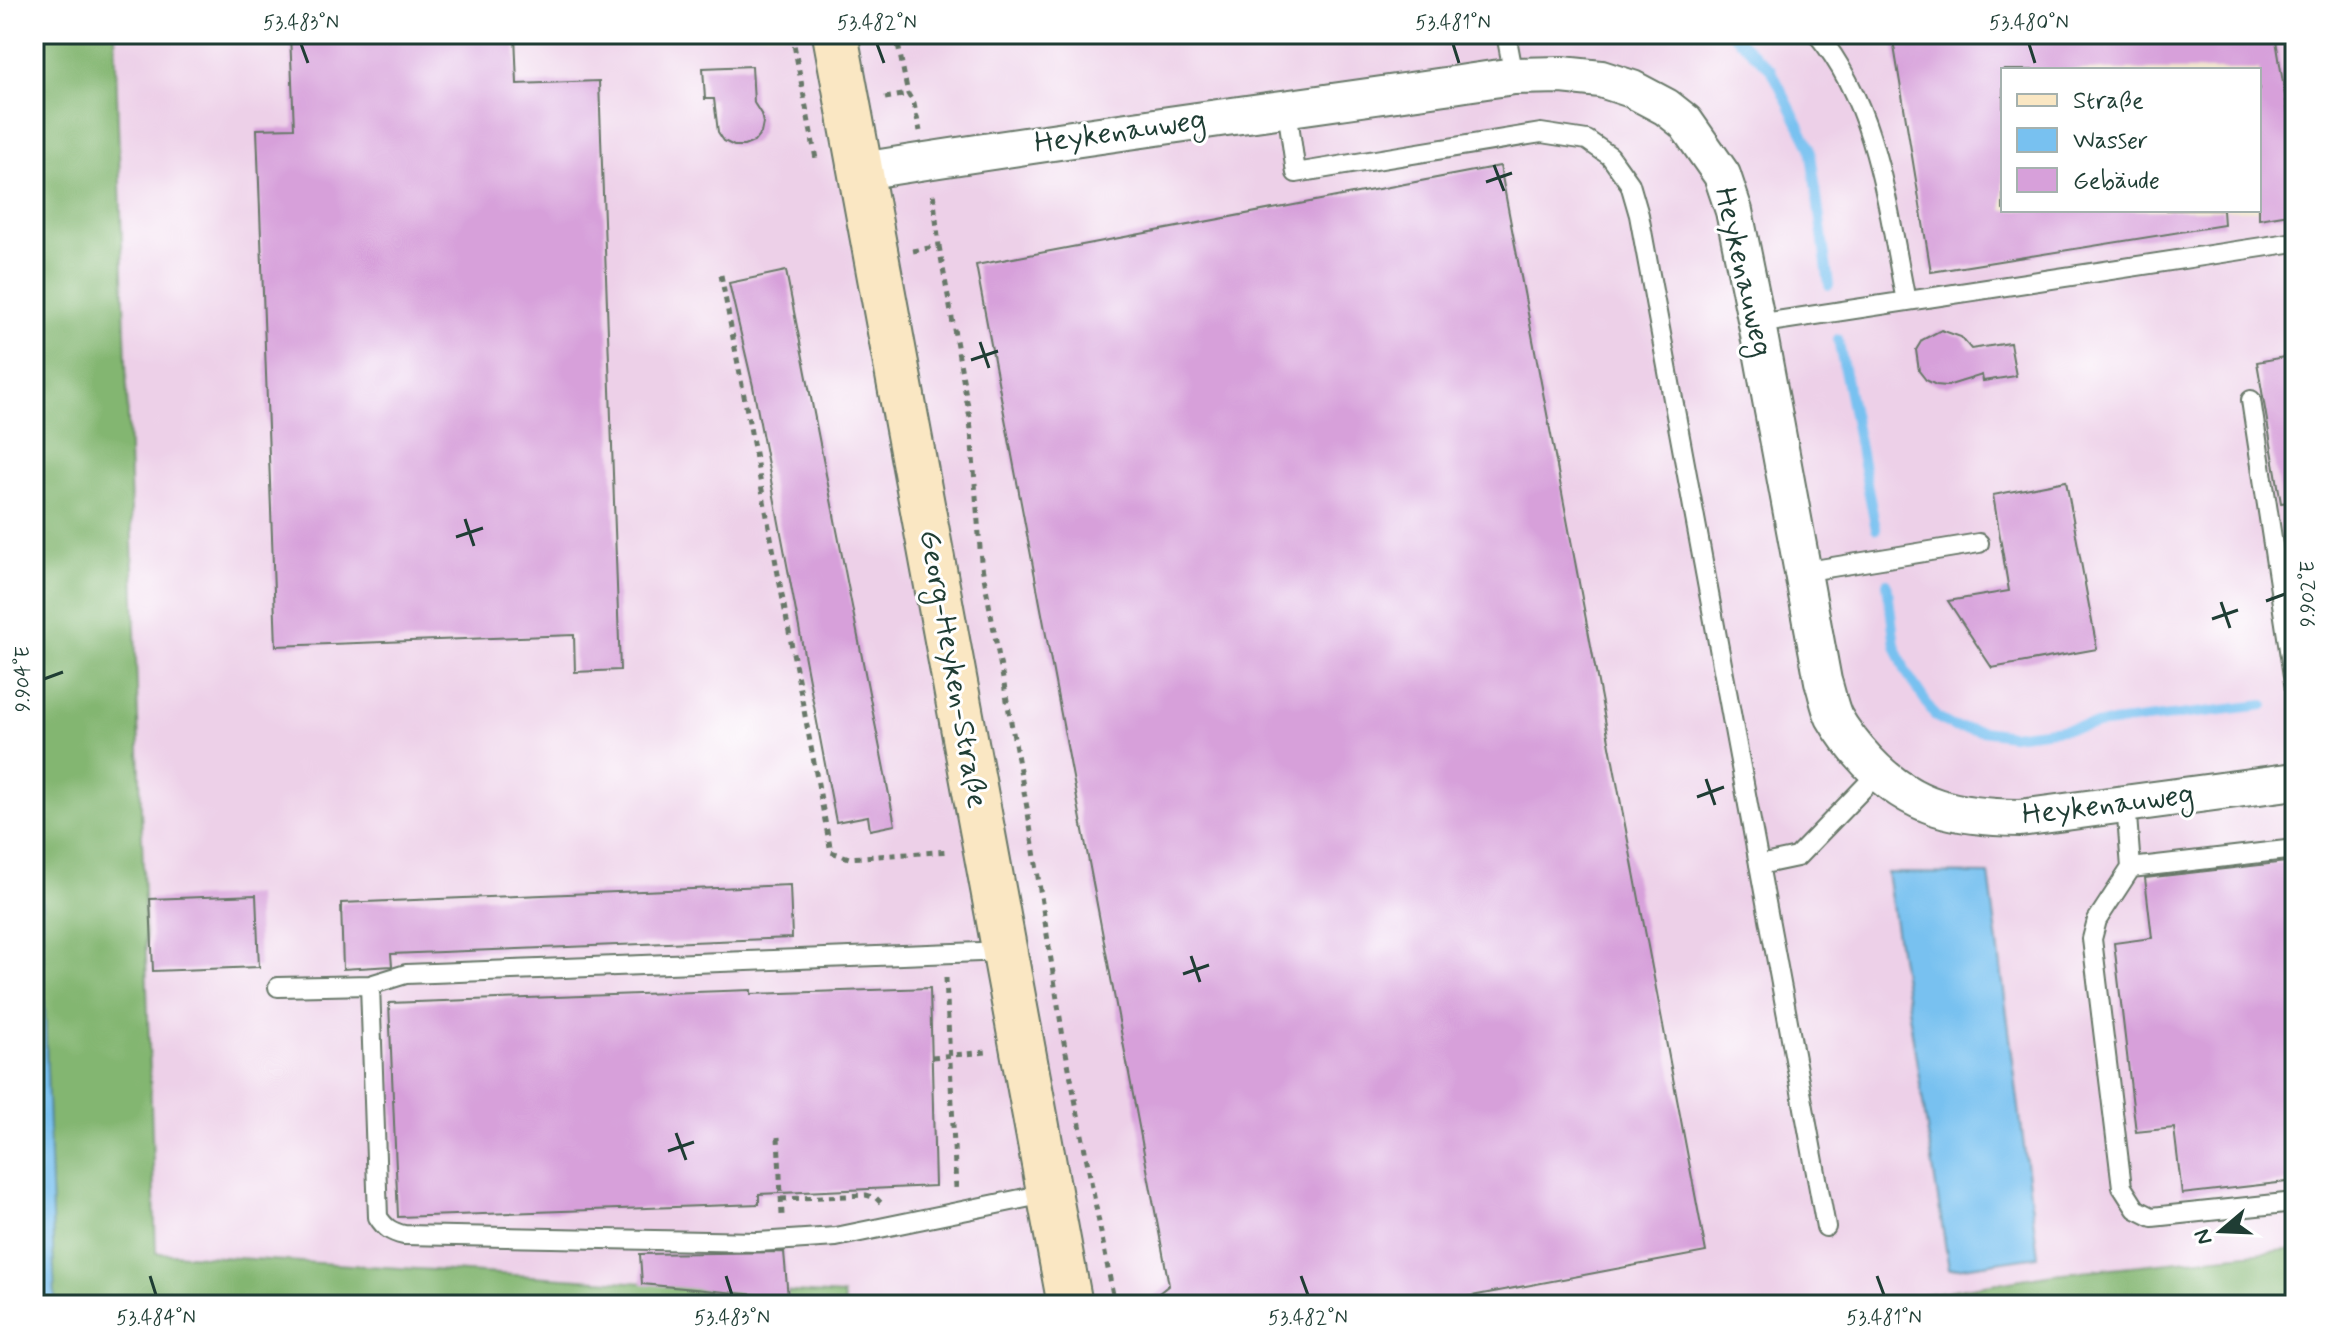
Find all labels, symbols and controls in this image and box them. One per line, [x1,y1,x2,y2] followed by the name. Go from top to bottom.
[263,10,339,37] text: 53.483°N
[837,10,917,37] text: 53.482°N
[1415,10,1491,37] text: 53.481°N
[1989,10,2069,37] text: 53.480°N
[2001,68,2261,212] legend
[2073,86,2144,117] text: Straße
[1032,101,1208,165] street label: Heykenauweg
[2073,126,2148,157] text: Wasser
[2073,166,2160,197] text: Gebäude
[1703,183,1781,361] street label: Heykenauweg
[907,527,997,812] street label: Georg-Heyken-Straße
[2295,561,2322,627] text: 9.902°E
[10,646,37,712] text: 9.904°E
[2020,775,2196,837] street label: Heykenauweg
[2181,1191,2261,1271] north arrow
[2188,1225,2220,1248] text: N
[116,1305,196,1332] text: 53.484°N
[694,1305,770,1332] text: 53.483°N
[1268,1305,1348,1332] text: 53.482°N
[1846,1305,1922,1332] text: 53.481°N

